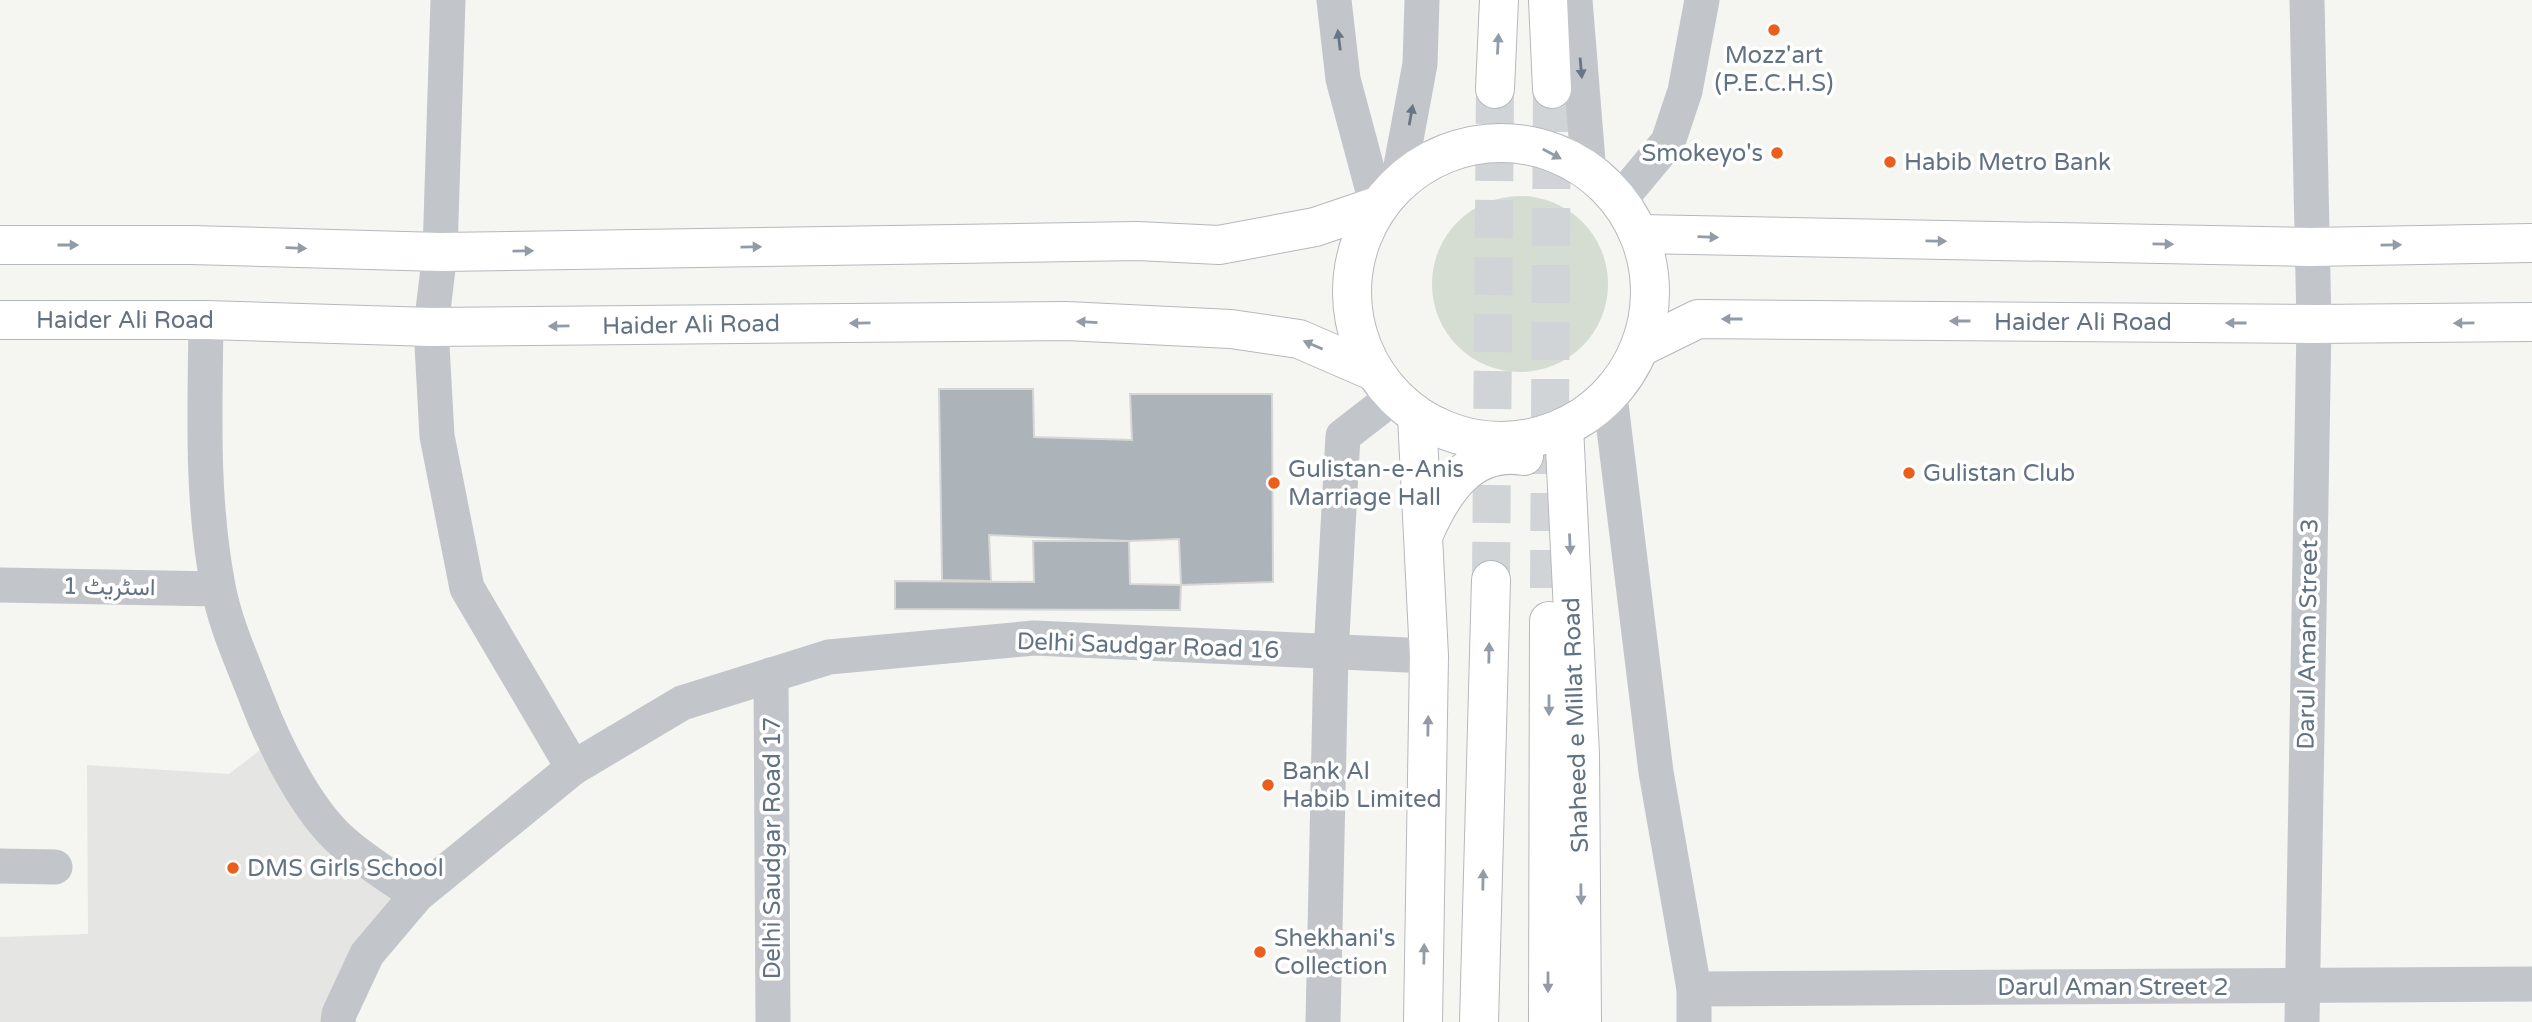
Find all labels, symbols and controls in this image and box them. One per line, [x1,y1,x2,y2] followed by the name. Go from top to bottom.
[1766,22,1782,38] marker: Mozz'art (P.E.C.H.S)
[1333,29,1344,51] one-way arrow
[1493,33,1504,55] one-way arrow
[1715,41,1833,98] place label: Mozz'art (P.E.C.H.S)
[1576,57,1587,79] one-way arrow
[1406,104,1417,126] one-way arrow
[1642,139,1763,168] place label: Smokeyo's
[1769,145,1785,161] marker: Smokeyo's
[1542,148,1562,160] one-way arrow
[1904,148,2111,177] place label: Habib Metro Bank
[1882,154,1898,170] marker: Habib Metro Bank
[1698,231,1720,242] one-way arrow
[1925,235,1947,246] one-way arrow
[2153,238,2175,250] one-way arrow
[57,239,79,251] one-way arrow
[2380,240,2402,251] one-way arrow
[740,241,762,253] one-way arrow
[285,242,307,254] one-way arrow
[512,245,534,256] one-way arrow
[36,306,214,335] street label: Haider Ali Road
[1994,308,2172,337] street label: Haider Ali Road
[602,309,780,341] street label: Haider Ali Road
[1721,313,1743,325] one-way arrow
[1949,315,1971,327] one-way arrow
[848,317,870,329] one-way arrow
[1076,317,1098,328] one-way arrow
[2225,317,2247,329] one-way arrow
[2453,317,2475,329] one-way arrow
[548,320,570,332] one-way arrow
[1302,339,1323,350] one-way arrow
[1288,455,1464,512] place label: Gulistan-e-Anis Marriage Hall
[1923,459,2075,488] place label: Gulistan Club
[1901,465,1917,481] marker: Gulistan Club
[1266,475,1282,491] marker: Gulistan-e-Anis Marriage Hall
[2291,518,2325,750] street label: Darul Aman Street 3
[1564,534,1575,556] one-way arrow
[62,572,156,602] street label: اسٹریٹ 1
[1557,597,1595,853] street label: Shaheed e Millat Road
[1016,627,1280,665] street label: Delhi Saudgar Road 16
[1483,642,1495,664] one-way arrow
[1543,694,1555,716] one-way arrow
[1422,715,1434,737] one-way arrow
[758,717,787,979] street label: Delhi Saudgar Road 17
[1282,757,1442,814] place label: Bank Al Habib Limited
[1260,777,1276,793] marker: Bank Al Habib Limited
[247,854,444,883] place label: DMS Girls School
[225,860,241,876] marker: DMS Girls School
[1477,869,1489,891] one-way arrow
[1575,883,1587,905] one-way arrow
[1274,924,1395,981] place label: Shekhani's Collection
[1418,943,1430,965] one-way arrow
[1252,944,1268,960] marker: Shekhani's Collection
[1542,971,1554,993] one-way arrow
[1997,973,2229,1002] street label: Darul Aman Street 2

